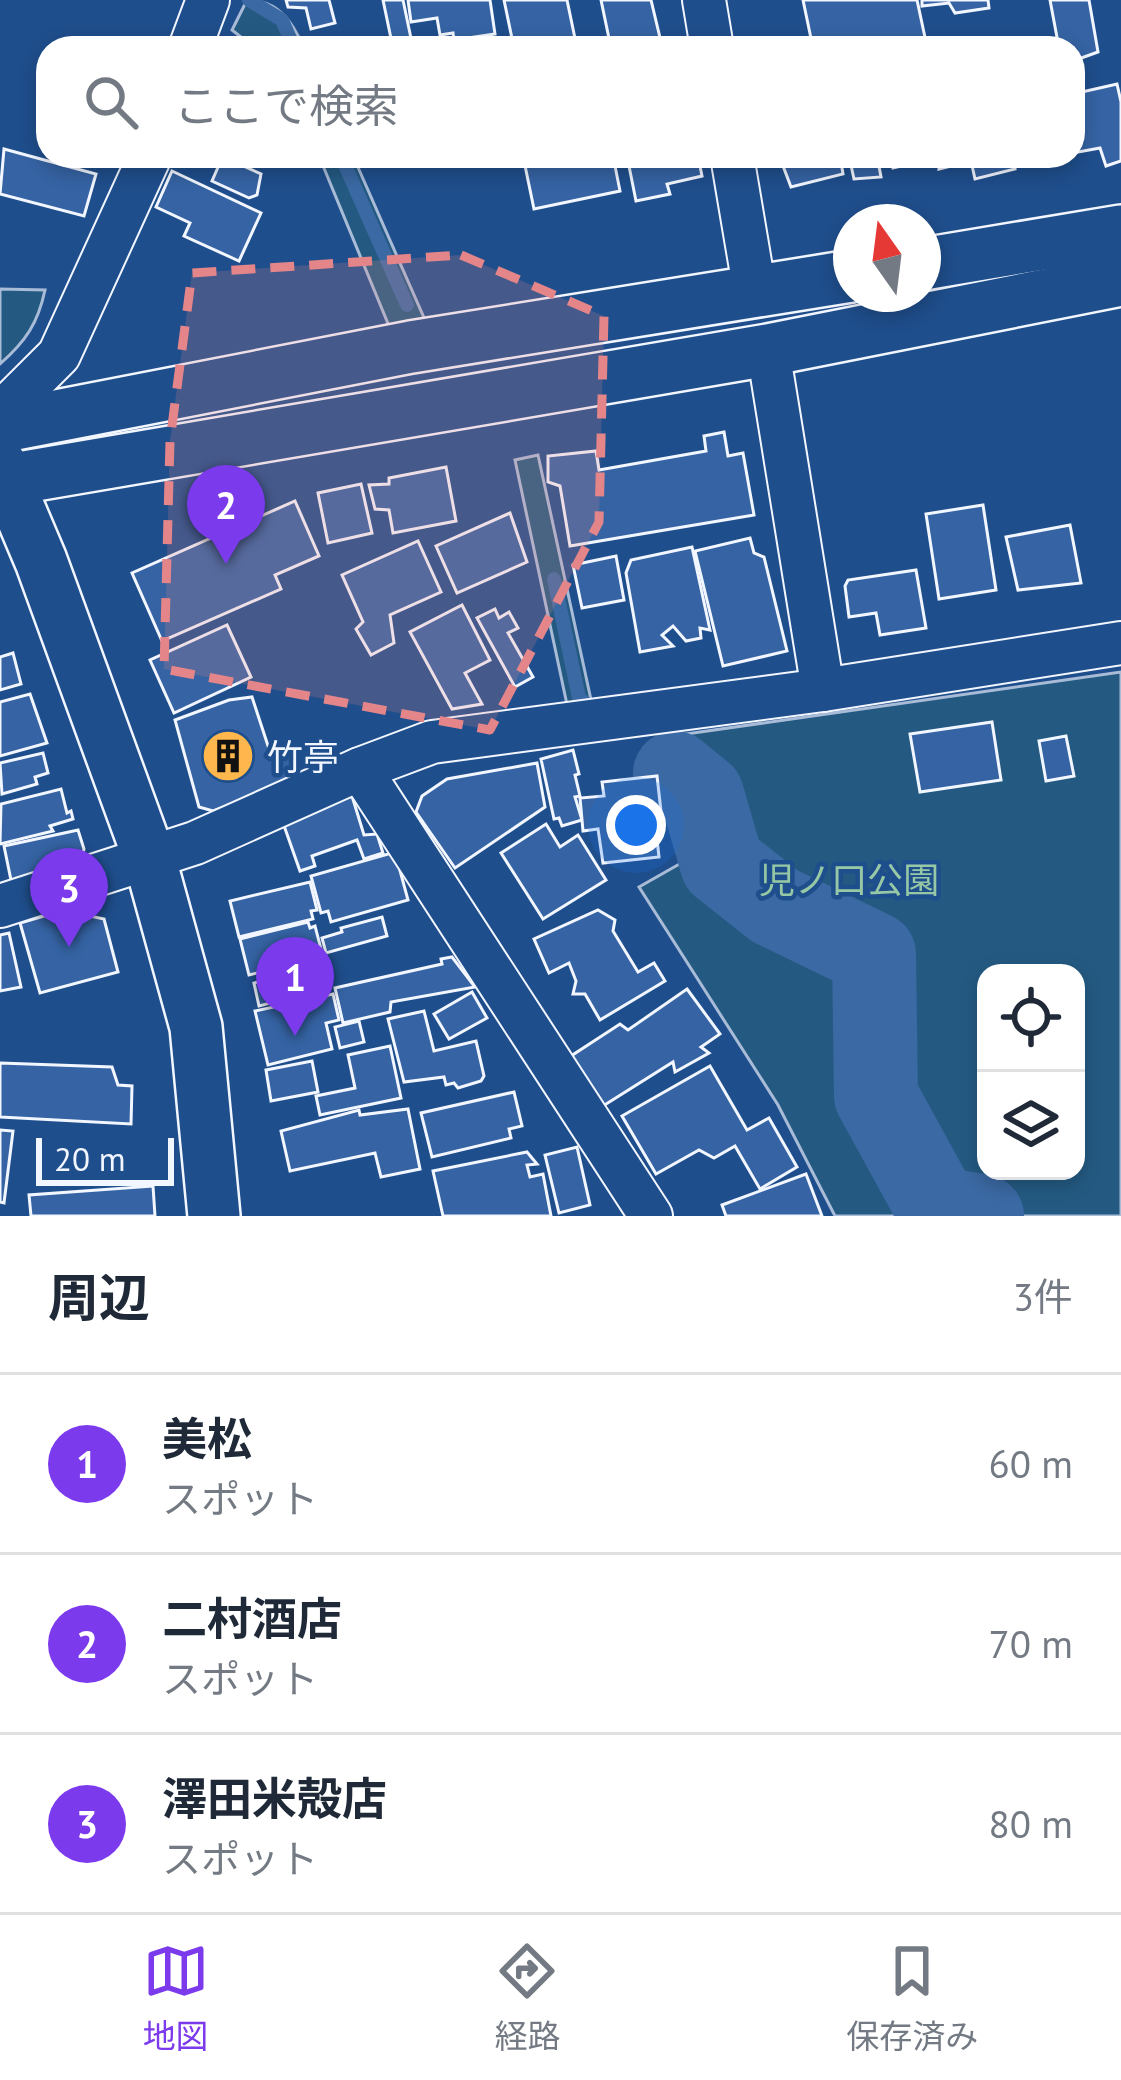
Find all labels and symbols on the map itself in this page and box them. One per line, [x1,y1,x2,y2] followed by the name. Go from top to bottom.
[833,204,941,312] north arrow
[187,465,265,564] pin: 2
[200,728,256,784] building icon: 竹亭
[267,733,339,780] place label: 竹亭
[606,795,666,855] your location
[30,848,108,947] pin: 3
[759,856,939,903] park label: 児ノ口公園
[256,937,334,1036] pin: 1
[36,1132,174,1185] scale bar

